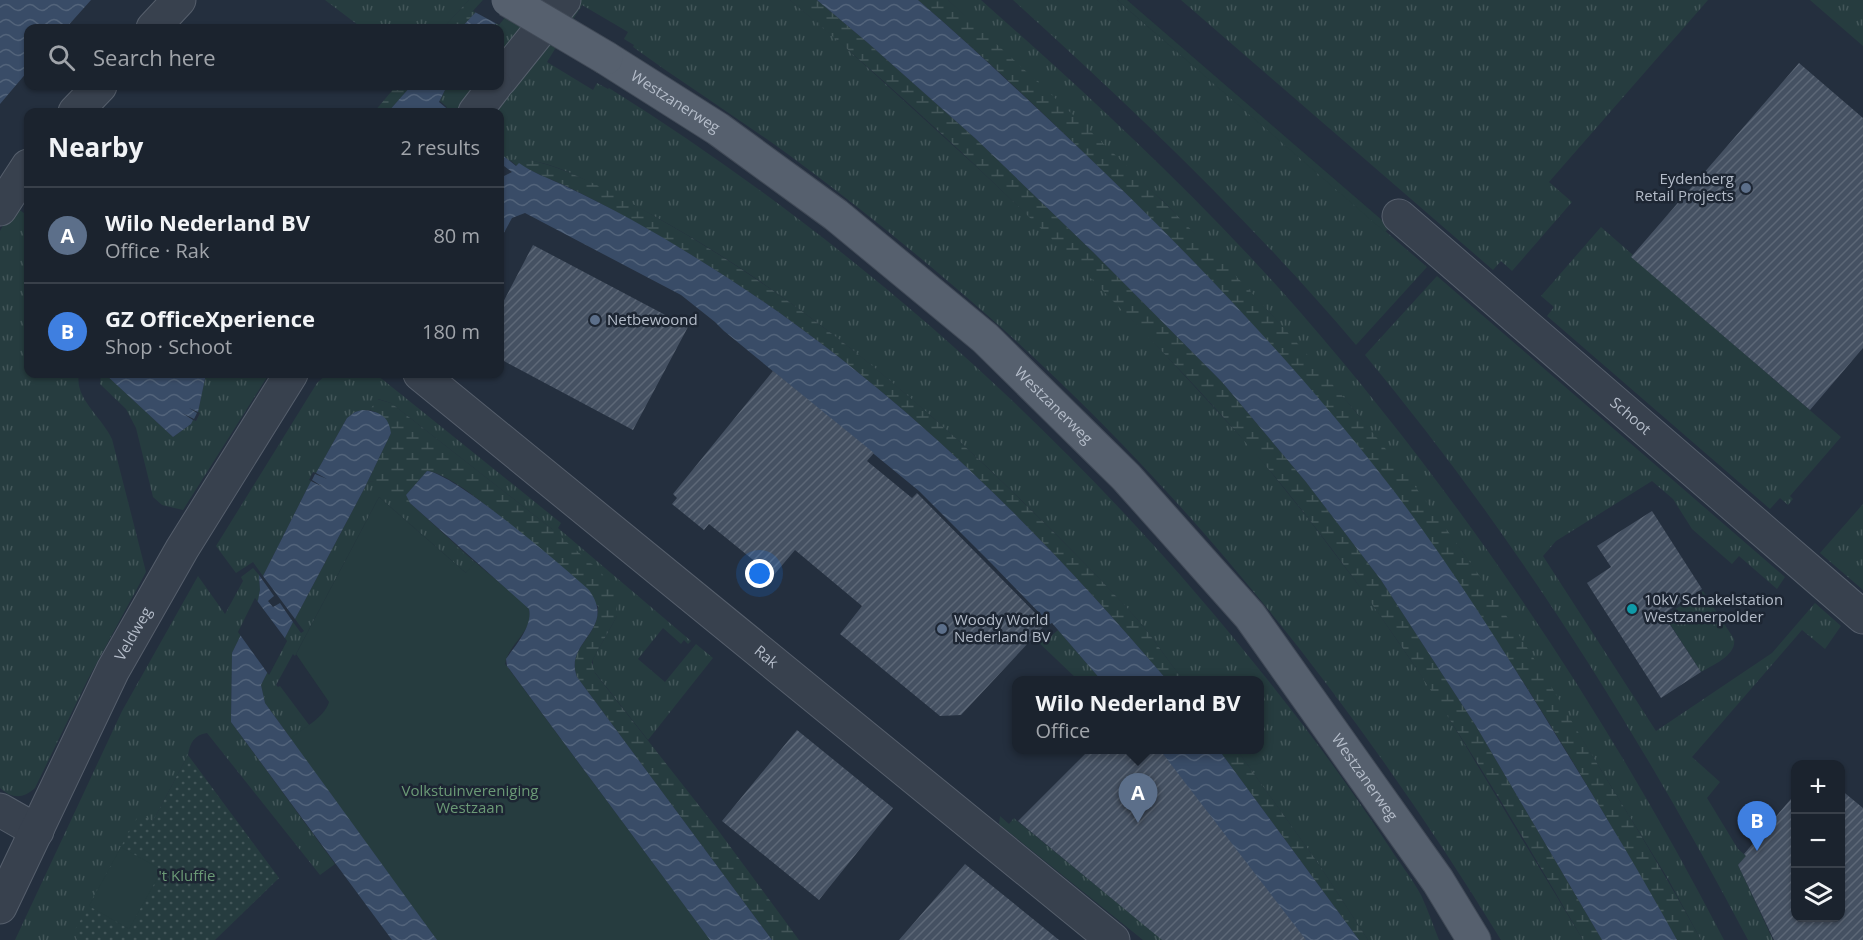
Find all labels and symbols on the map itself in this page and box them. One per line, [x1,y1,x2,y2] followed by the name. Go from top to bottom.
[627,65,724,137] street label: Westzanerweg
[1635,168,1734,205] place label: Eydenberg Retail Projects
[1739,181,1753,195] marker: Eydenberg Retail Projects
[607,309,698,329] place label: Netbewoond
[588,313,602,327] marker: Netbewoond
[1011,362,1098,448] street label: Westzanerweg
[1606,392,1656,439] street label: Schoot
[745,559,774,588] your location
[1644,589,1783,626] place label: 10kV Schakelstation Westzanerpolder
[1625,602,1639,616] marker: 10kV Schakelstation Westzanerpolder
[109,603,156,664] street label: Veldweg
[954,609,1051,646] place label: Woody World Nederland BV
[935,622,949,636] marker: Woody World Nederland BV
[751,640,783,672] street label: Rak
[1328,729,1403,824] street label: Westzanerweg
[1118,774,1158,823] pin: A
[401,780,539,817] park label: Volkstuinvereniging Westzaan
[1738,802,1776,851] pin: B
[159,865,216,885] park label: 't Kluffie

